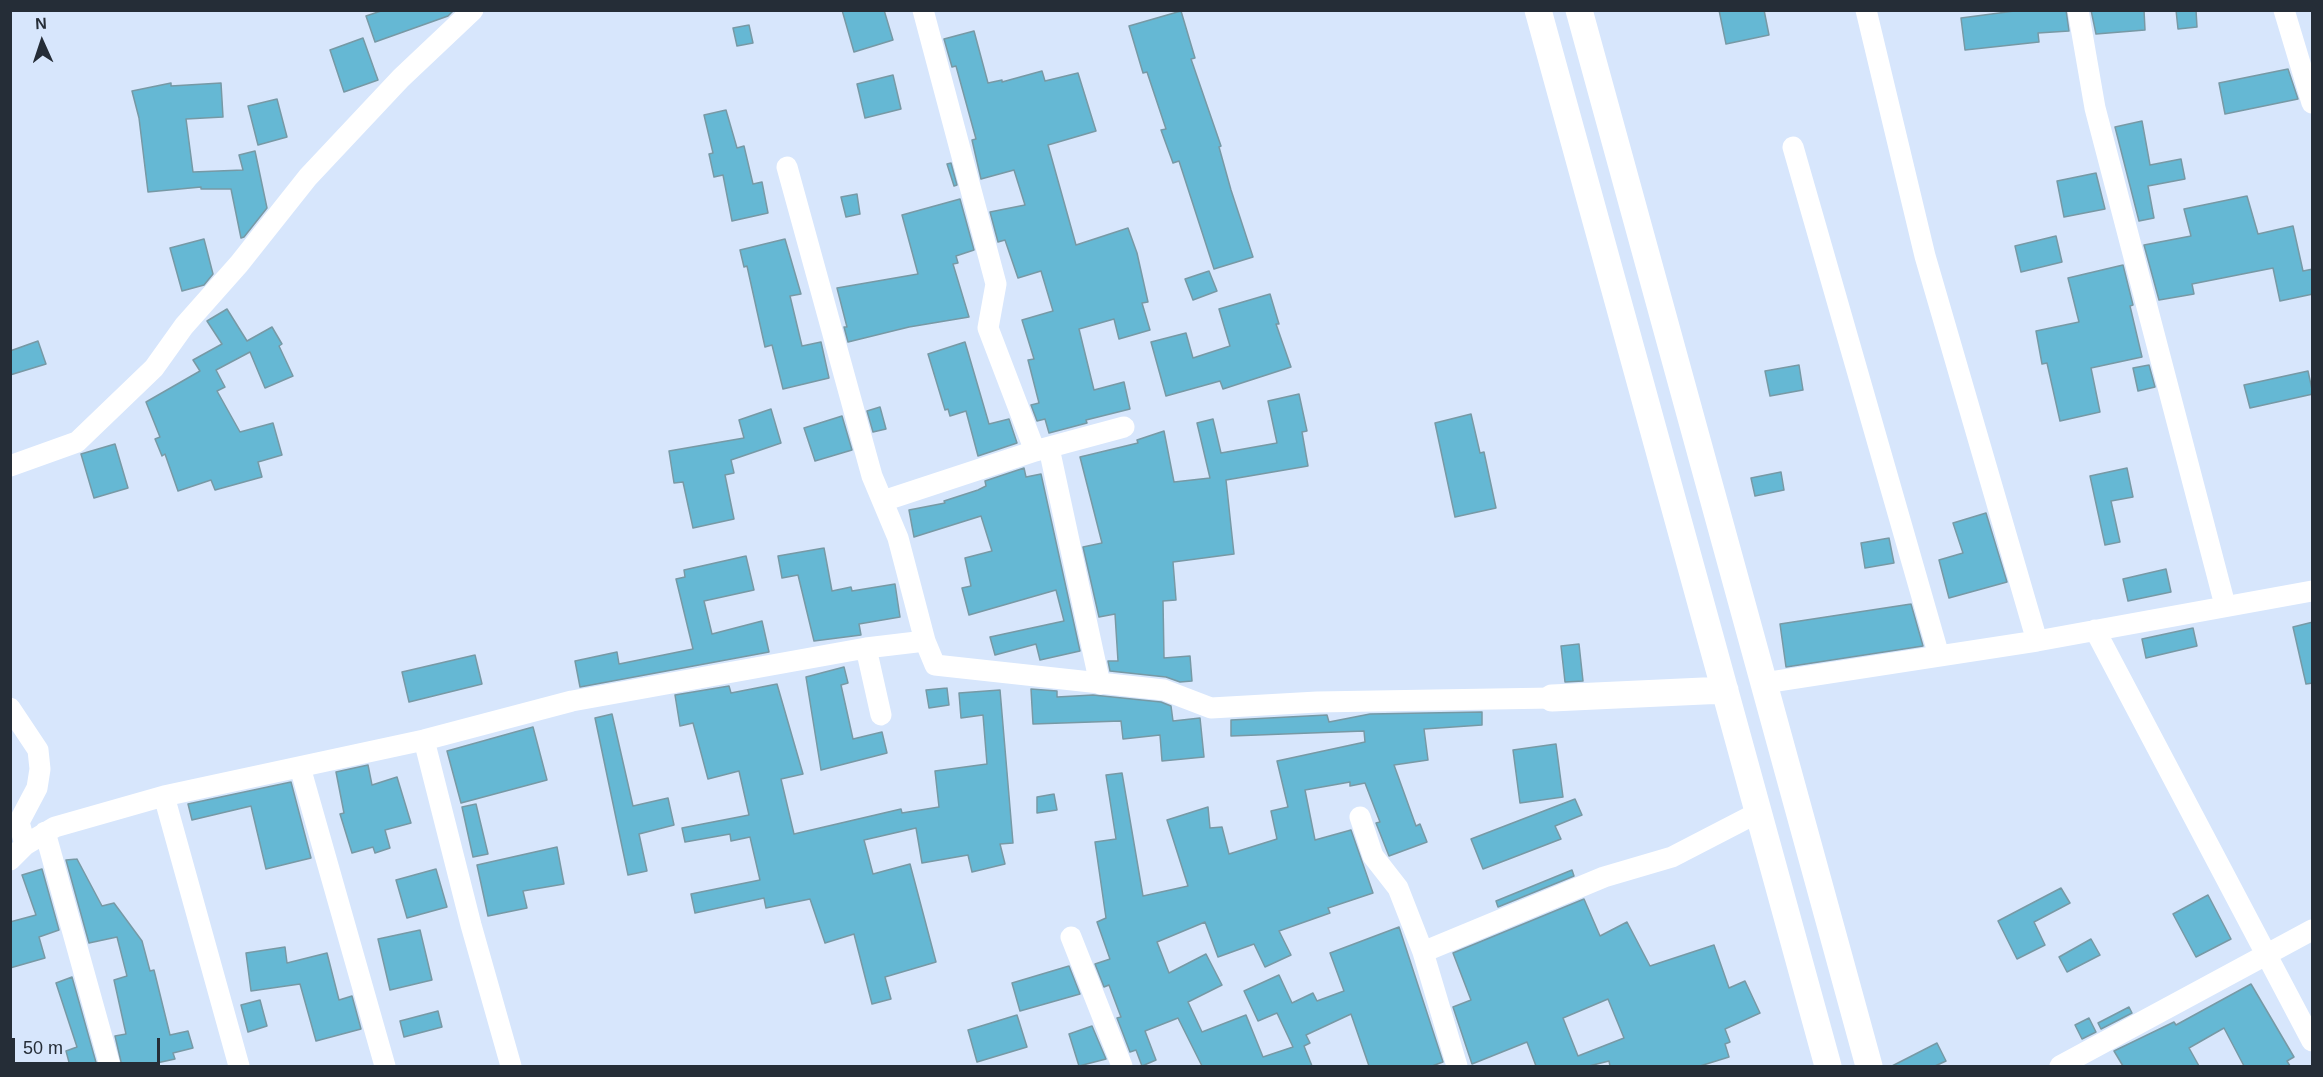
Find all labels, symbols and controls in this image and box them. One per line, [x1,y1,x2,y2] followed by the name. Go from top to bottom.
[12,12,72,72] north arrow
[35,15,47,32] text: N
[15,1026,164,1064] scale bar
[23,1038,63,1058] text: 50 m

